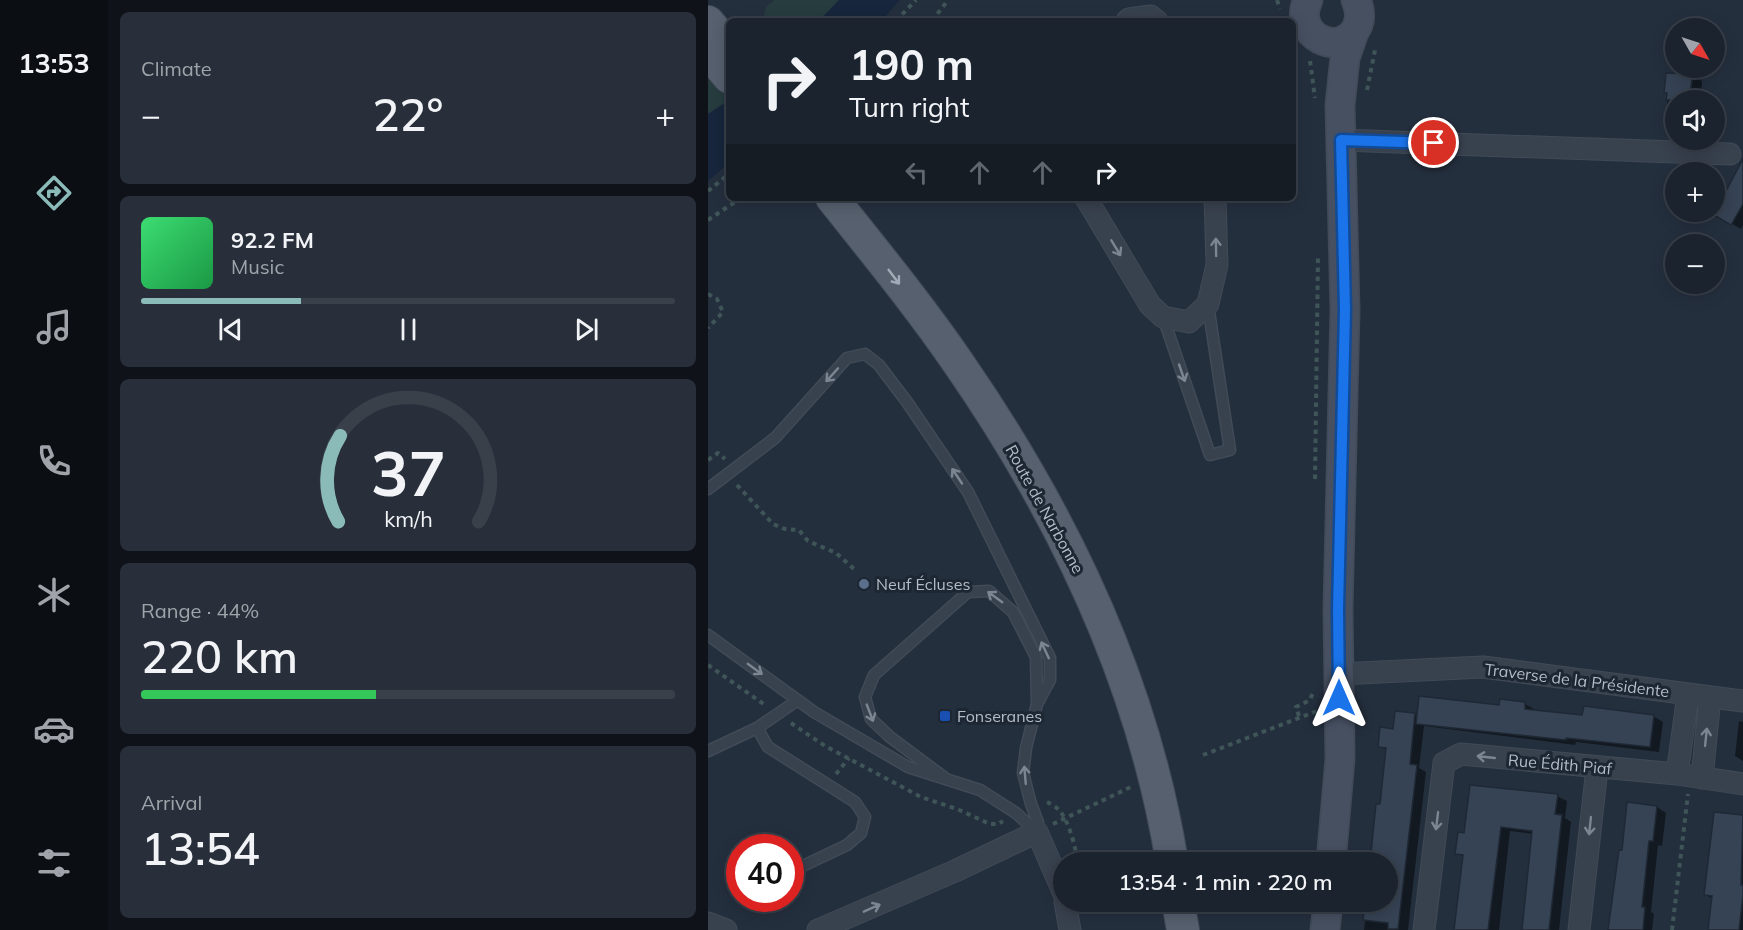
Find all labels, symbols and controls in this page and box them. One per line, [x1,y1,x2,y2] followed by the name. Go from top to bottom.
[1665,18,1725,78] north arrow
[1665,18,1725,294] map controls
[849,38,974,91] text: 190 m
[750,42,828,120] icon: right
[18,46,90,80] text: 13:53
[141,56,212,81] text: Climate
[373,86,443,142] text: 22°
[849,90,969,124] text: Turn right
[1665,90,1725,150] button: sound
[141,94,161,135] text: −
[655,94,675,135] text: +
[1408,117,1459,168] pin
[1417,126,1450,159] icon: arrive
[900,156,933,189] icon: left
[963,156,996,189] icon: ahead
[1026,156,1059,189] icon: ahead
[1089,156,1122,189] icon: right
[1665,162,1725,222] button: +
[33,172,75,214] icon: directions
[231,226,314,254] text: 92.2 FM
[1665,234,1725,294] button: −
[1210,237,1222,257] one-way arrow
[1110,239,1122,256] one-way arrow
[231,254,284,279] text: Music
[888,268,901,284] one-way arrow
[33,306,75,348] icon: music
[214,313,247,346] icon: previous
[392,313,425,346] icon: pause
[570,313,603,346] icon: next
[1177,363,1188,382] one-way arrow
[825,368,839,383] one-way arrow
[371,433,445,512] text: 37
[33,440,75,482] icon: phone
[1001,441,1089,577] street label: Route de Narbonne
[951,468,963,485] one-way arrow
[384,505,432,532] text: km/h
[33,574,75,616] icon: climate
[876,574,970,594] place label: Neuf Écluses
[857,577,871,591] marker: Neuf Écluses
[987,591,1003,603] one-way arrow
[141,598,259,623] text: Range · 44%
[141,628,298,684] text: 220 km
[1039,641,1051,659] one-way arrow
[1484,659,1670,701] street label: Traverse de la Présidente
[747,663,763,676] one-way arrow
[1307,666,1371,730] position arrow
[866,703,877,721] one-way arrow
[957,706,1042,726] place label: Fonseranes
[33,708,75,750] icon: car
[938,709,952,723] marker: Fonseranes
[1701,728,1712,748] one-way arrow
[1507,749,1613,779] street label: Rue Édith Piaf
[1476,751,1496,762] one-way arrow
[1019,766,1030,786] one-way arrow
[141,790,202,815] text: Arrival
[1431,811,1442,830] one-way arrow
[1584,815,1595,835] one-way arrow
[141,820,260,876] text: 13:54
[726,834,804,912] speed limit sign: 40
[33,842,75,884] icon: filters
[1118,868,1333,896] text: 13:54 · 1 min · 220 m
[863,901,881,913] one-way arrow

